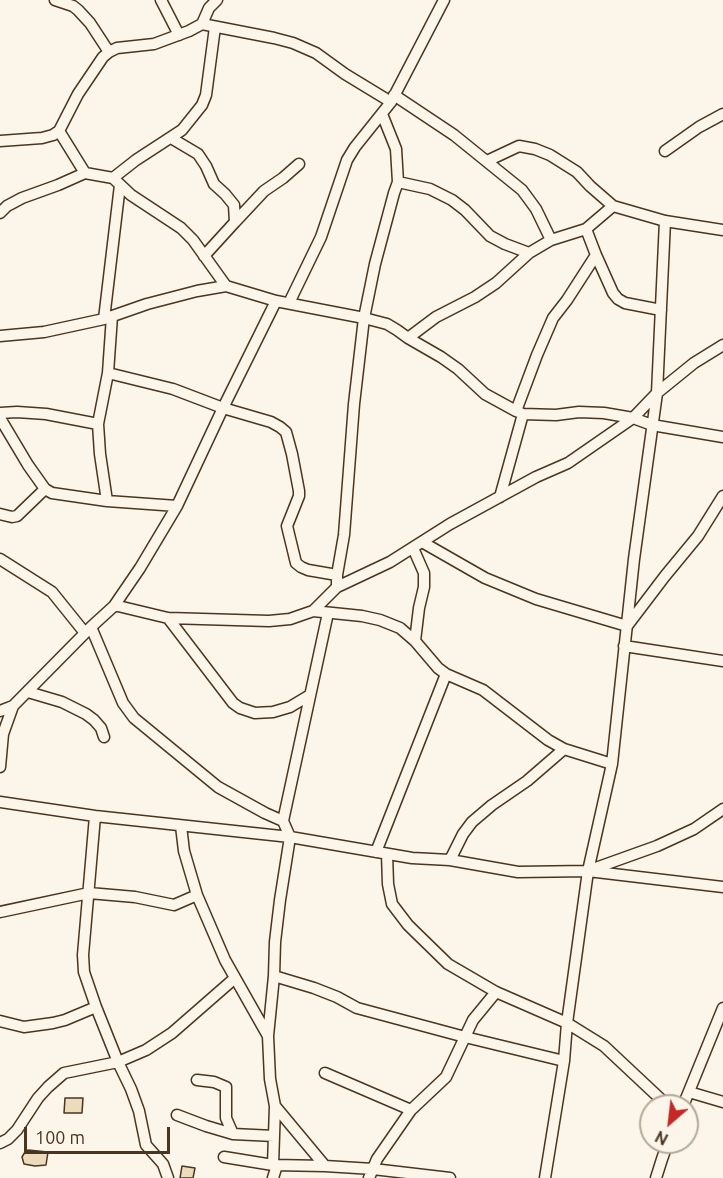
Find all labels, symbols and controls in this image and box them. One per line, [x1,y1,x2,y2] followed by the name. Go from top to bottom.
[639,1094,699,1154] north arrow
[27,1115,172,1153] scale bar
[35,1127,85,1147] text: 100 m
[652,1127,671,1149] text: N

